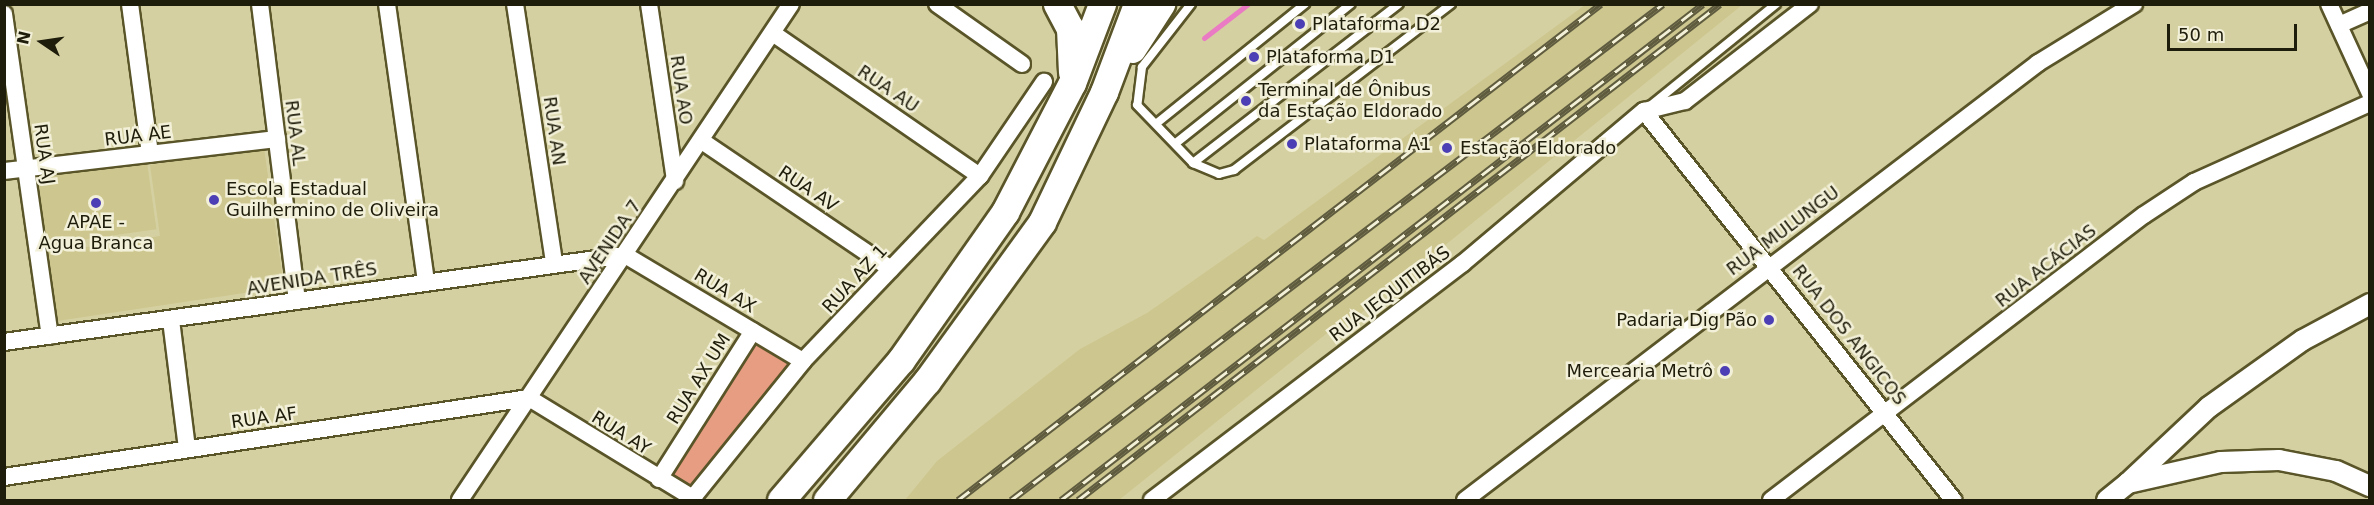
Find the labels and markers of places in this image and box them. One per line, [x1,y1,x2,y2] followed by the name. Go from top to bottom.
[1312,13,1441,35] place label: Plataforma D2
[1293,17,1307,31] marker: Plataforma D2
[1266,46,1395,68] place label: Plataforma D1
[1247,50,1261,64] marker: Plataforma D1
[1258,80,1442,122] place label: Terminal de Ônibus da Estação Eldorado
[1239,94,1253,108] marker: Terminal de Ônibus da Estação Eldorado
[1304,133,1431,155] place label: Plataforma A1
[1285,137,1299,151] marker: Plataforma A1
[1460,137,1616,159] place label: Estação Eldorado
[1438,139,1456,157] marker: Estação Eldorado
[226,179,439,222] place label: Escola Estadual Guilhermino de Oliveira
[207,193,221,207] marker: Escola Estadual Guilhermino de Oliveira
[89,196,103,210] marker: APAE - Agua Branca
[38,212,154,254] place label: APAE - Agua Branca
[1616,309,1757,331] place label: Padaria Dig Pão
[1762,313,1776,327] marker: Padaria Dig Pão
[1567,360,1713,382] place label: Mercearia Metrô
[1718,364,1732,378] marker: Mercearia Metrô

